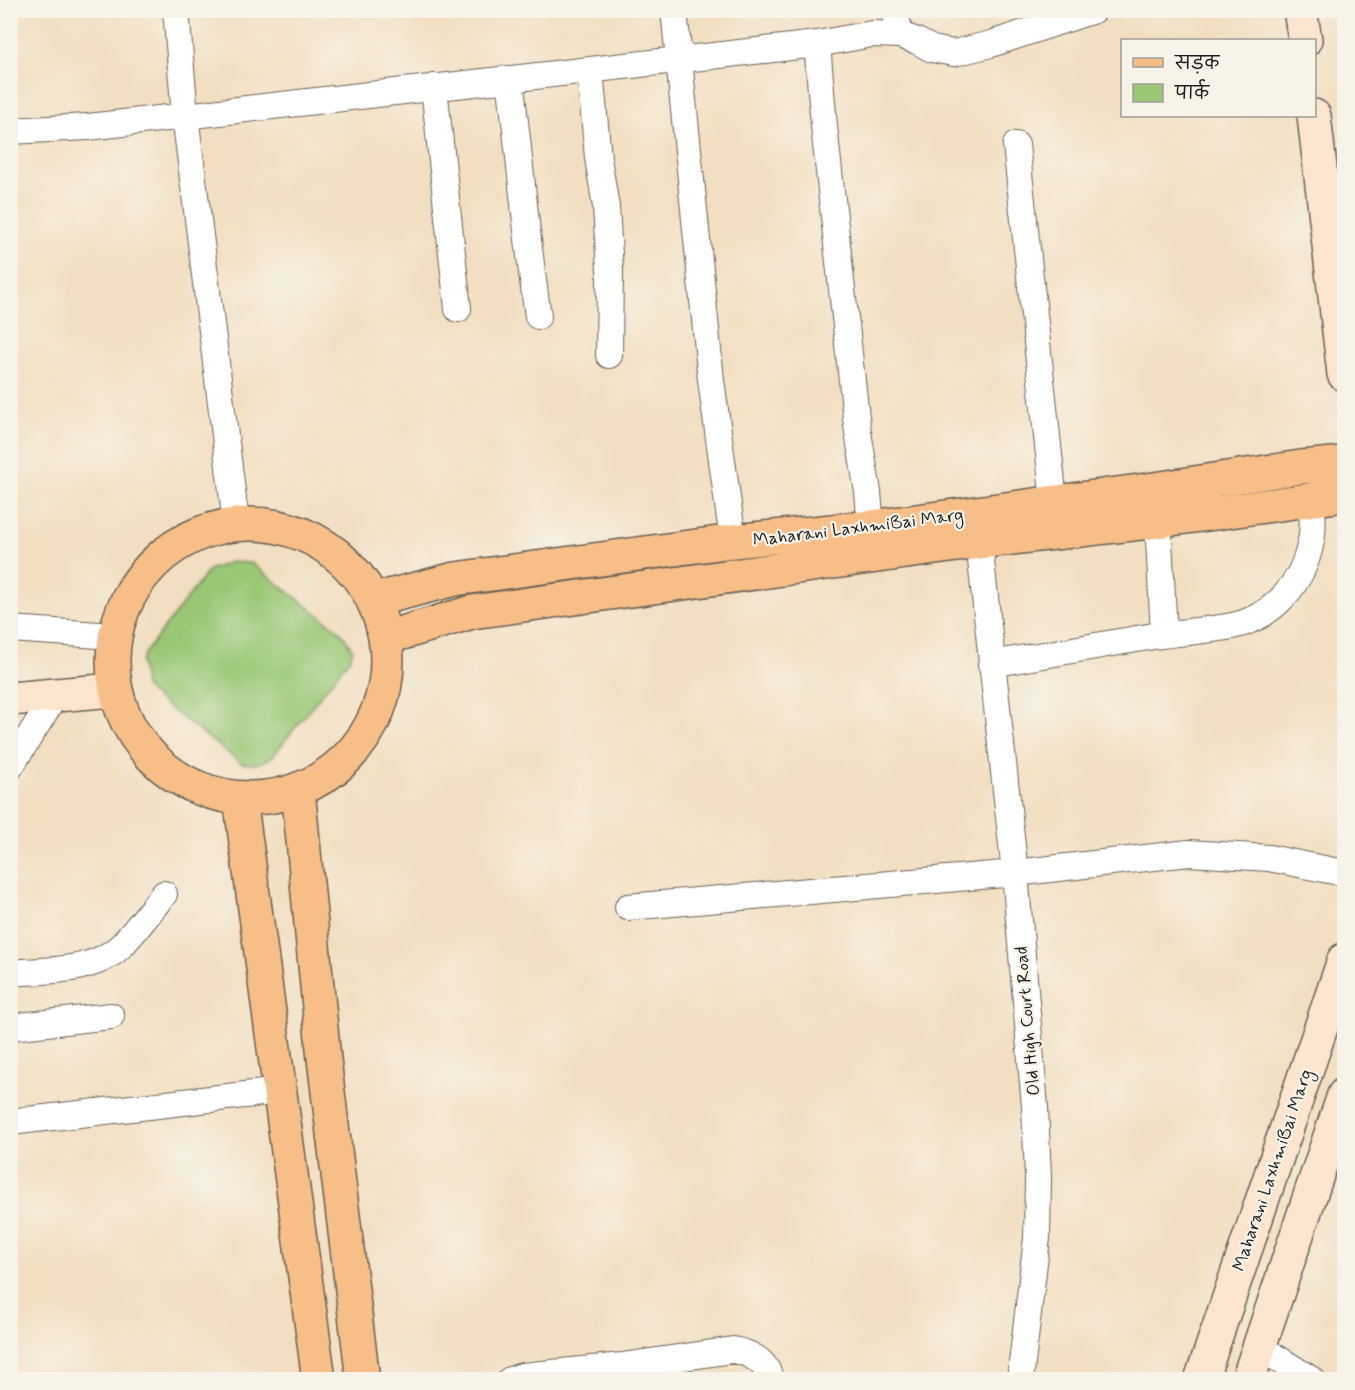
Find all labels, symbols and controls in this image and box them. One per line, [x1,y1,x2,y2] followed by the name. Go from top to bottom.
[1121,39,1316,117] legend
[1174,52,1220,76] text: सड़क
[1174,79,1210,106] text: पार्क
[751,503,965,554] street label: Maharani LaxhmiBai Marg
[1010,945,1046,1097] street label: Old High Court Road
[1227,1066,1320,1275] street label: Maharani LaxhmiBai Marg

